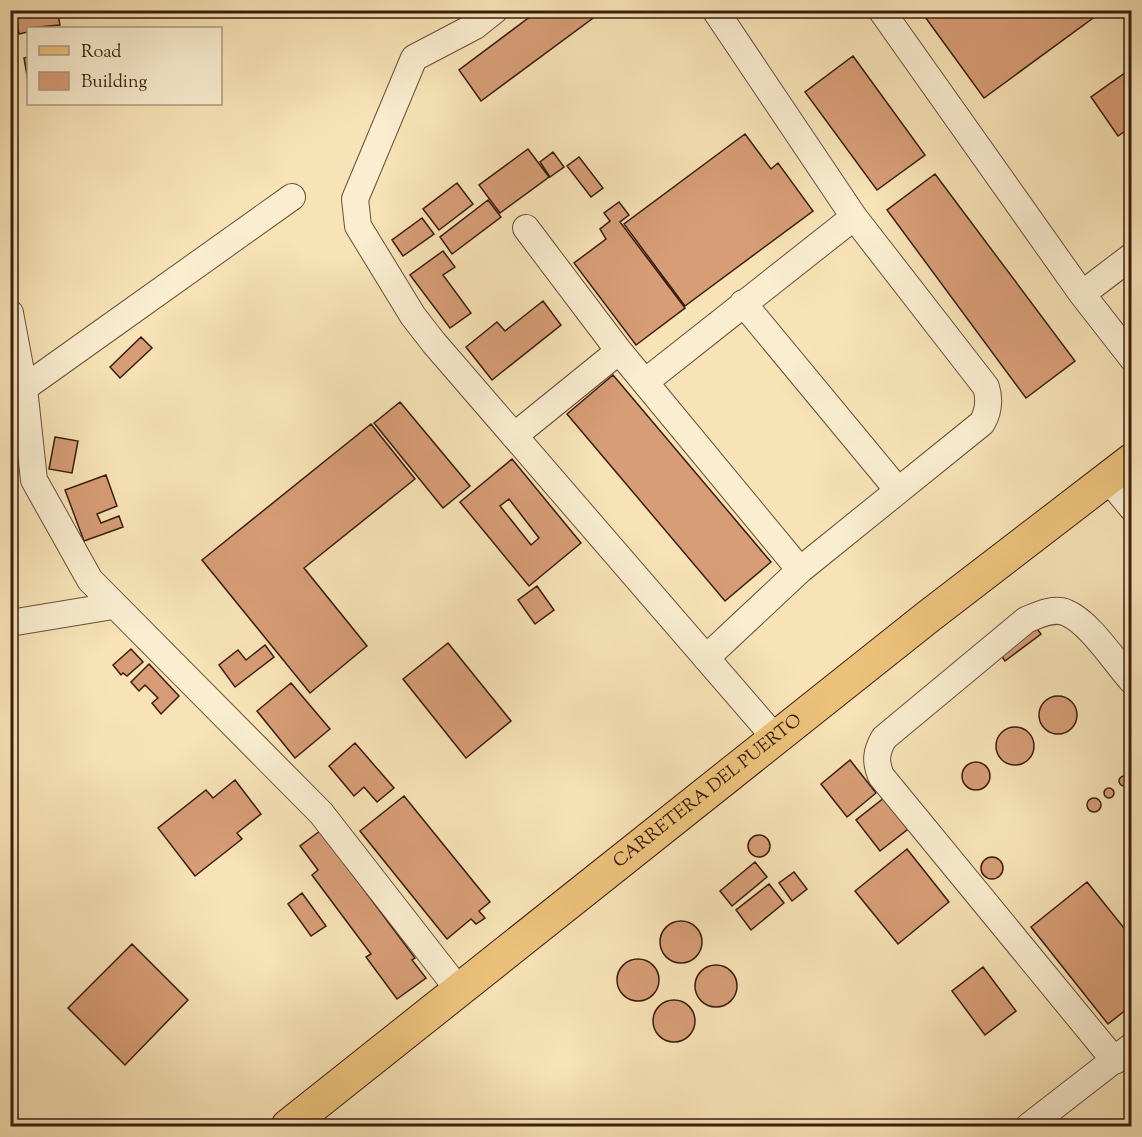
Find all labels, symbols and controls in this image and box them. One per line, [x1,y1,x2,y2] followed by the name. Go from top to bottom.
[27,27,222,105] legend
[81,40,121,66] text: Road
[81,70,147,96] text: Building
[608,708,808,875] street label: CARRETERA DEL PUERTO

